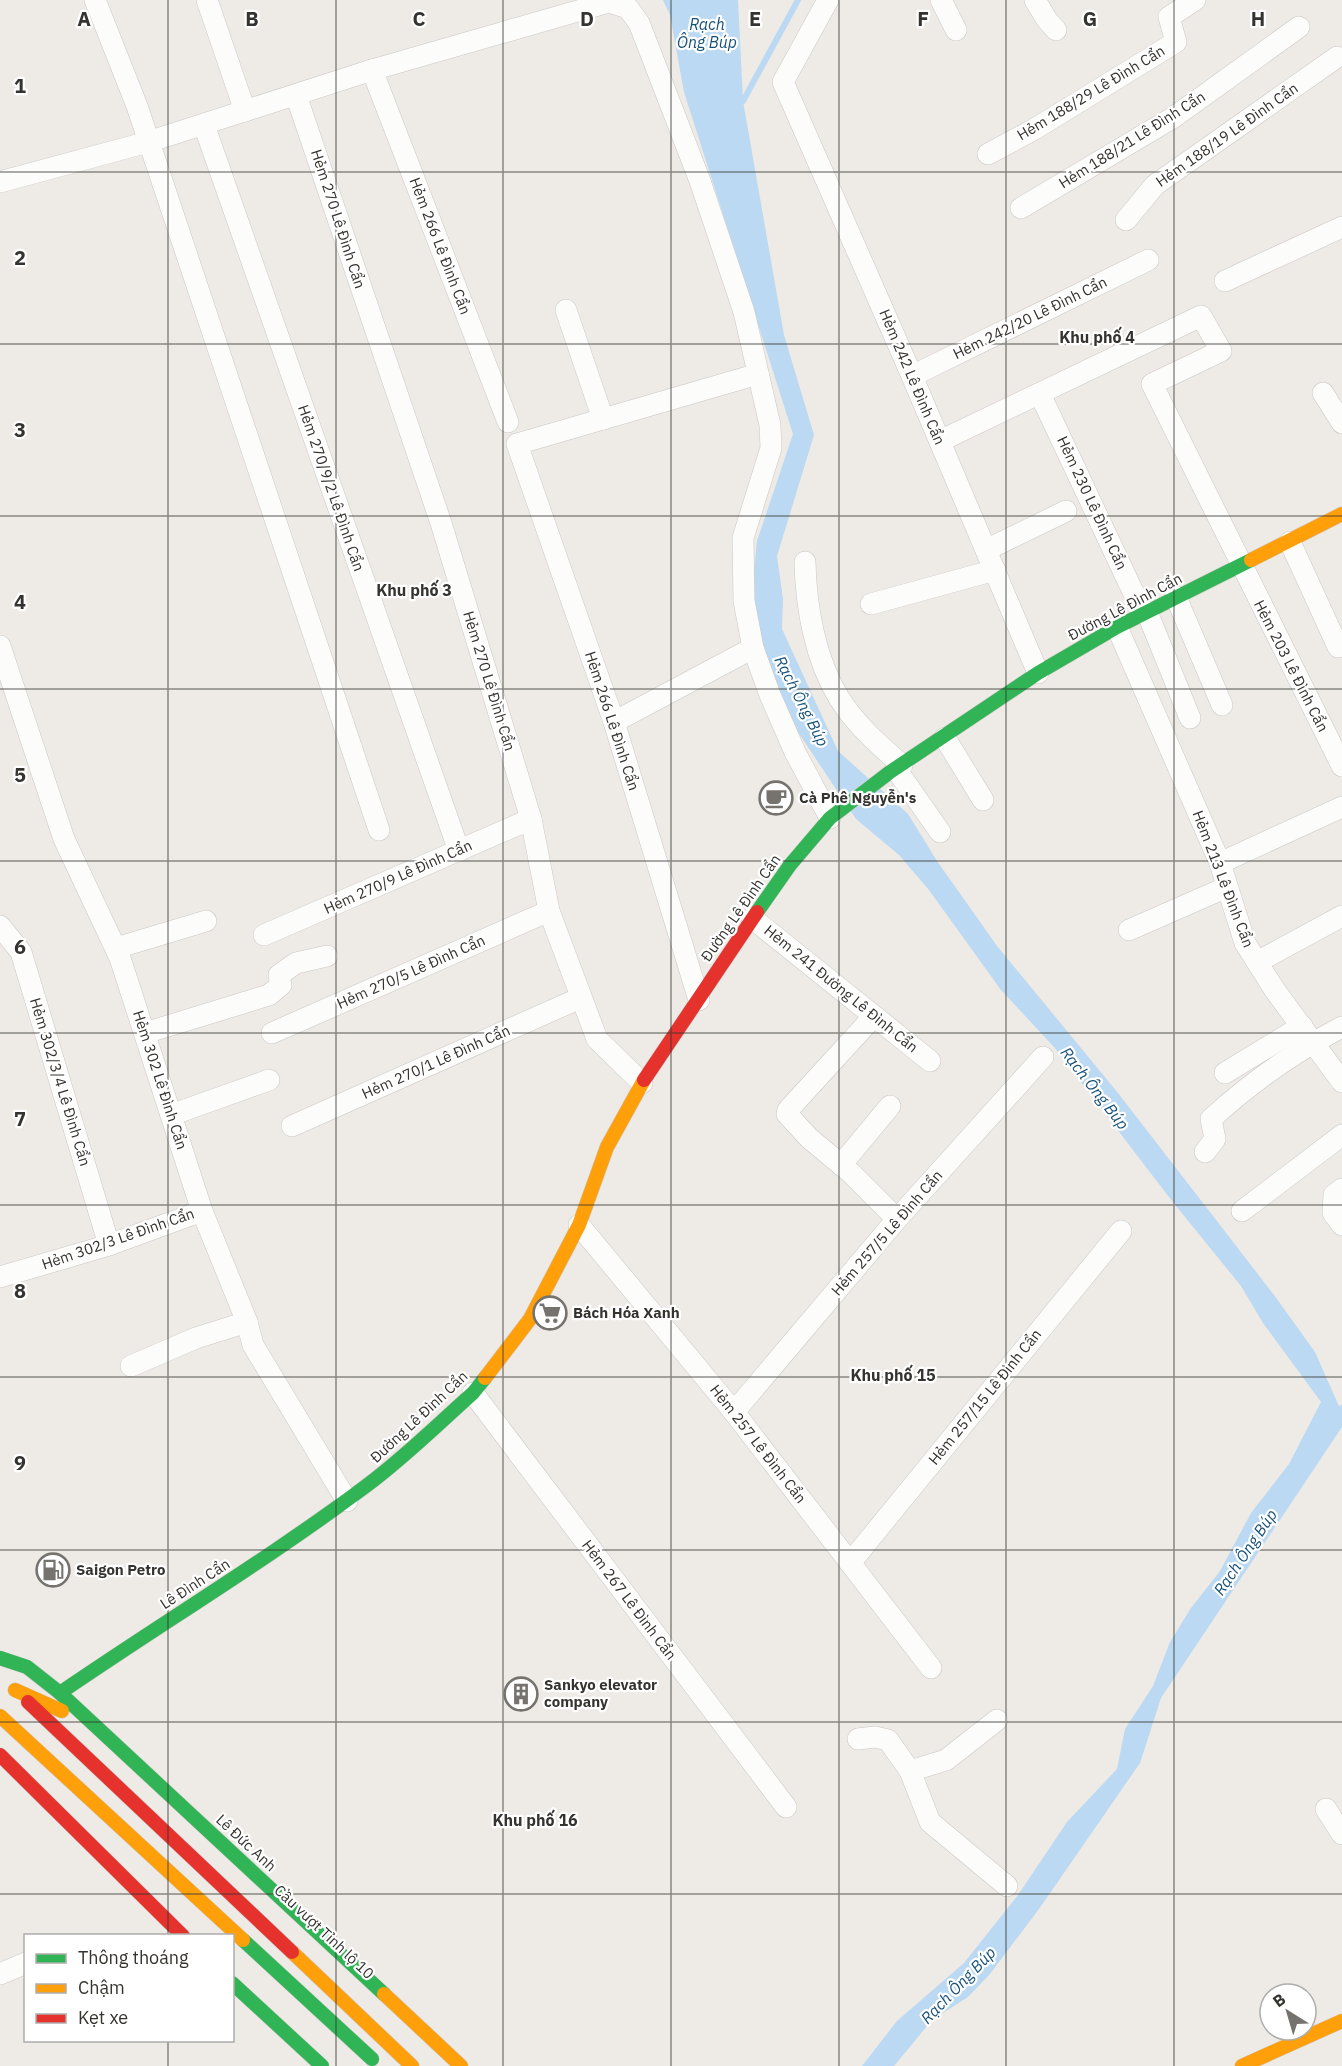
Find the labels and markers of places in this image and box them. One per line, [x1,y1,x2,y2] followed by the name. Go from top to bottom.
[758,780,794,816] cafe icon: Cà Phê Nguyễn's
[799,788,917,807] place label: Cà Phê Nguyễn's
[532,1295,568,1331] supermarket icon: Bách Hóa Xanh
[573,1303,680,1322] place label: Bách Hóa Xanh
[35,1552,71,1588] fuel station icon: Saigon Petro
[76,1560,165,1579] place label: Saigon Petro
[544,1675,657,1711] place label: Sankyo elevator company
[503,1676,539,1712] building icon: Sankyo elevator company

